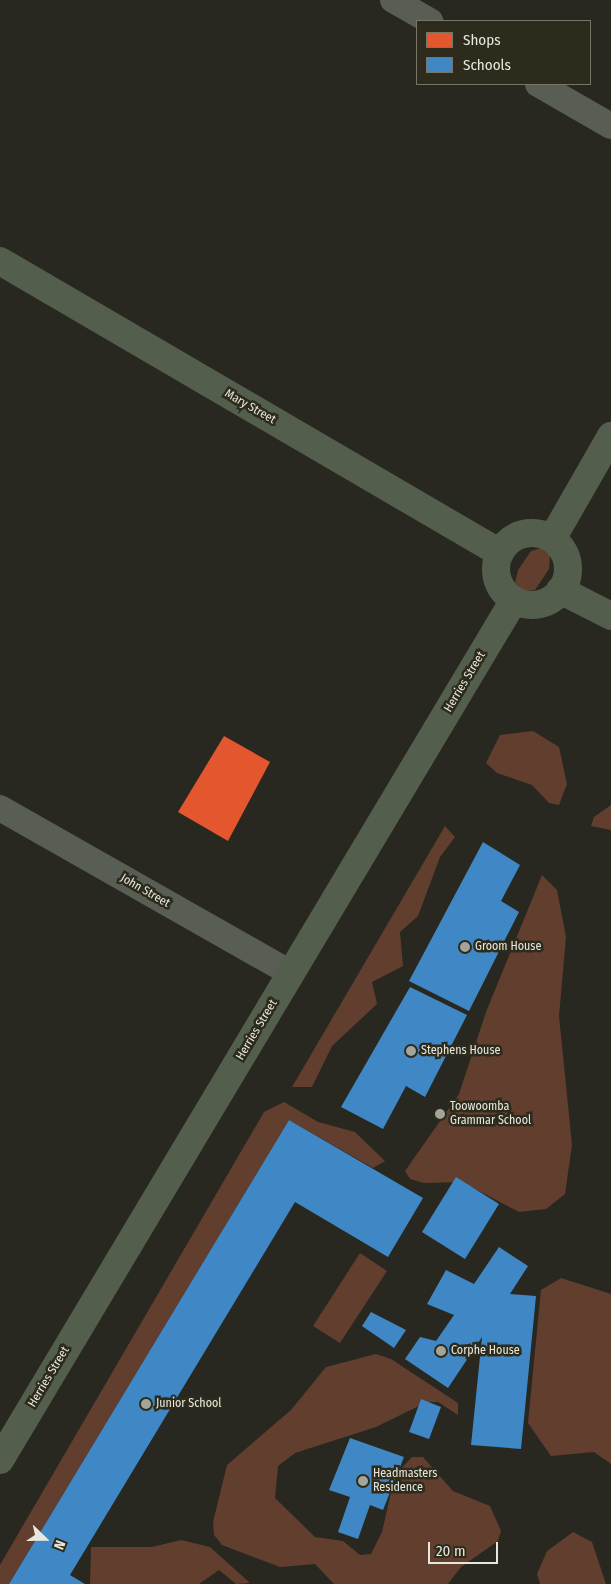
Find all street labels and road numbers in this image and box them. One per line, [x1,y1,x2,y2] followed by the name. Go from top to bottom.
[222,387,278,427] street label: Mary Street
[441,649,489,715] street label: Herries Street
[118,871,172,911] street label: John Street
[233,997,281,1063] street label: Herries Street
[25,1344,73,1410] street label: Herries Street

